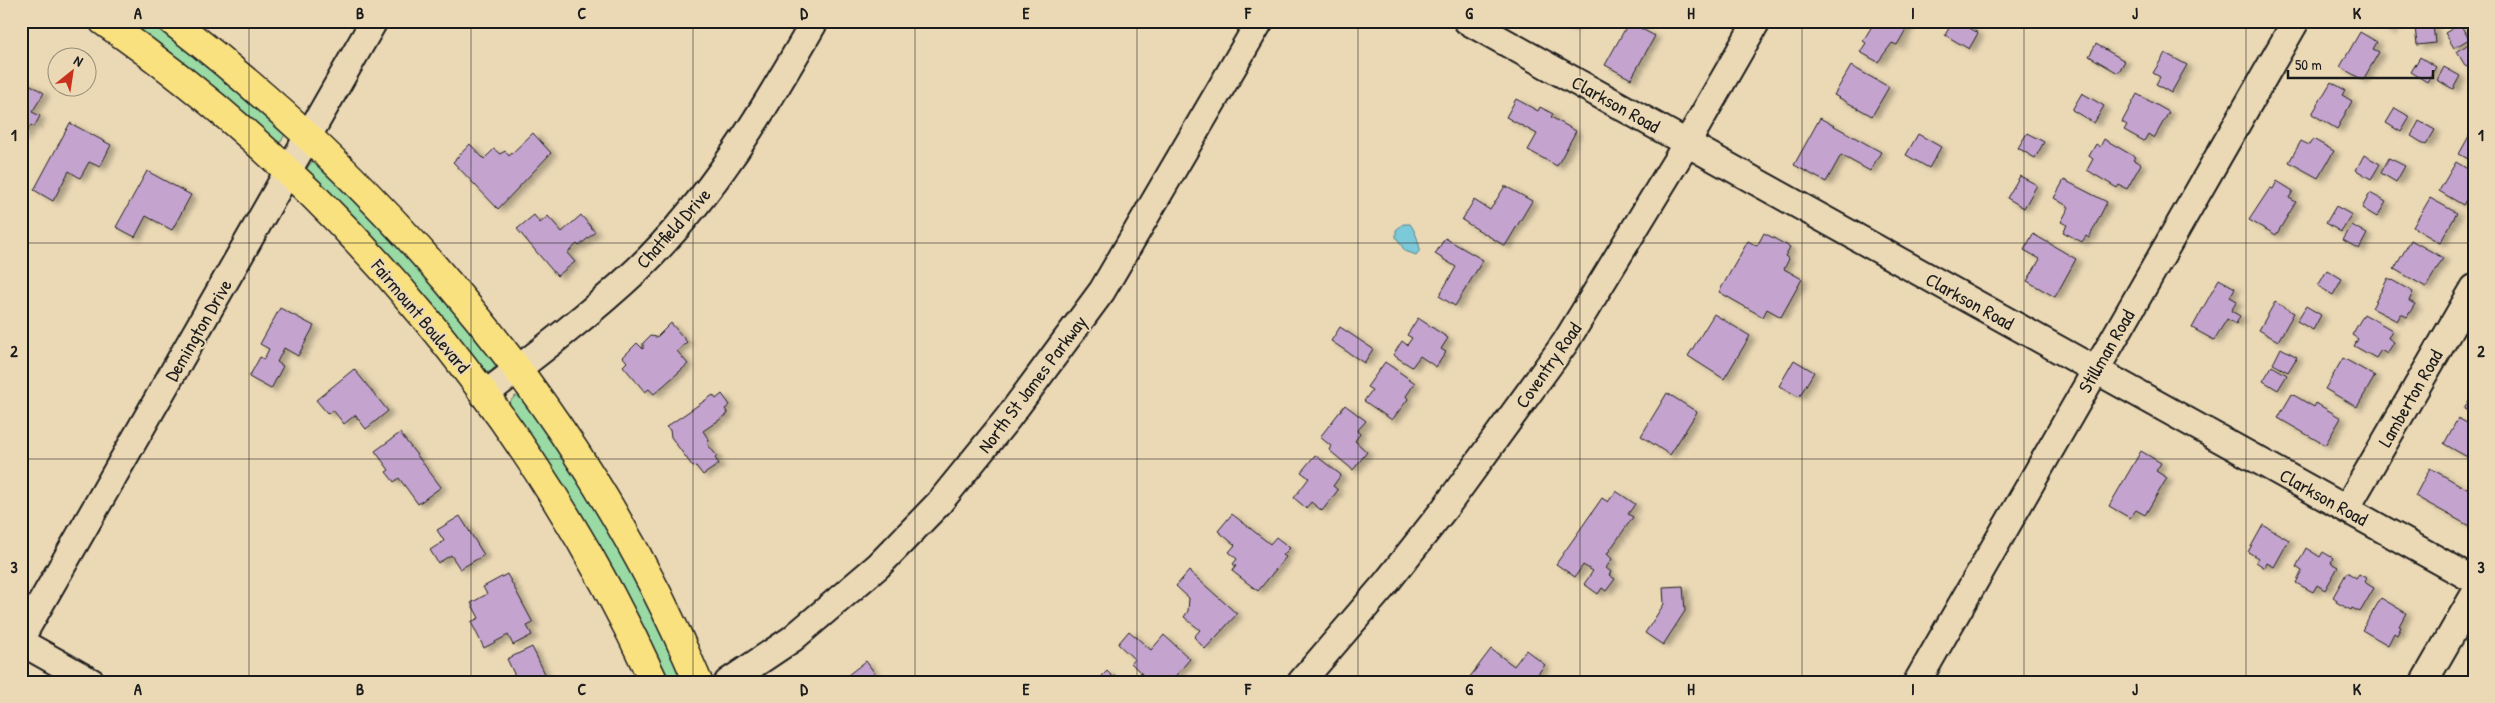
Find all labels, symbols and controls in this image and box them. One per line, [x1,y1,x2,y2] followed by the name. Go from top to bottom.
[134,2,142,24] text: A
[356,2,364,24] text: B
[578,2,587,24] text: C
[800,2,808,24] text: D
[1022,2,1030,24] text: E
[1244,2,1252,24] text: F
[1465,2,1473,24] text: G
[1687,2,1695,24] text: H
[1911,2,1915,24] text: I
[2132,2,2138,24] text: J
[2353,2,2362,24] text: K
[48,48,98,98] north arrow
[2288,48,2432,80] scale bar
[71,50,87,71] text: N
[2295,54,2322,75] text: 50 m
[1567,69,1665,139] street label: Clarkson Road
[11,124,17,146] text: 1
[2478,124,2484,146] text: 1
[630,182,716,274] street label: Chatfield Drive
[365,253,477,379] street label: Fairmount Boulevard
[1921,266,2019,336] street label: Clarkson Road
[158,274,238,386] street label: Demington Drive
[2072,304,2141,397] street label: Stillman Road
[972,310,1092,458] street label: North St James Parkway
[1509,316,1587,413] street label: Coventry Road
[10,340,18,362] text: 2
[2477,340,2485,362] text: 2
[2372,344,2449,451] street label: Lamberton Road
[2275,462,2373,532] street label: Clarkson Road
[10,556,18,578] text: 3
[2477,556,2485,578] text: 3
[134,678,142,700] text: A
[356,678,364,700] text: B
[578,678,587,700] text: C
[800,678,808,700] text: D
[1022,678,1030,700] text: E
[1244,678,1252,700] text: F
[1465,678,1473,700] text: G
[1687,678,1695,700] text: H
[1911,678,1915,700] text: I
[2132,678,2138,700] text: J
[2353,678,2362,700] text: K

